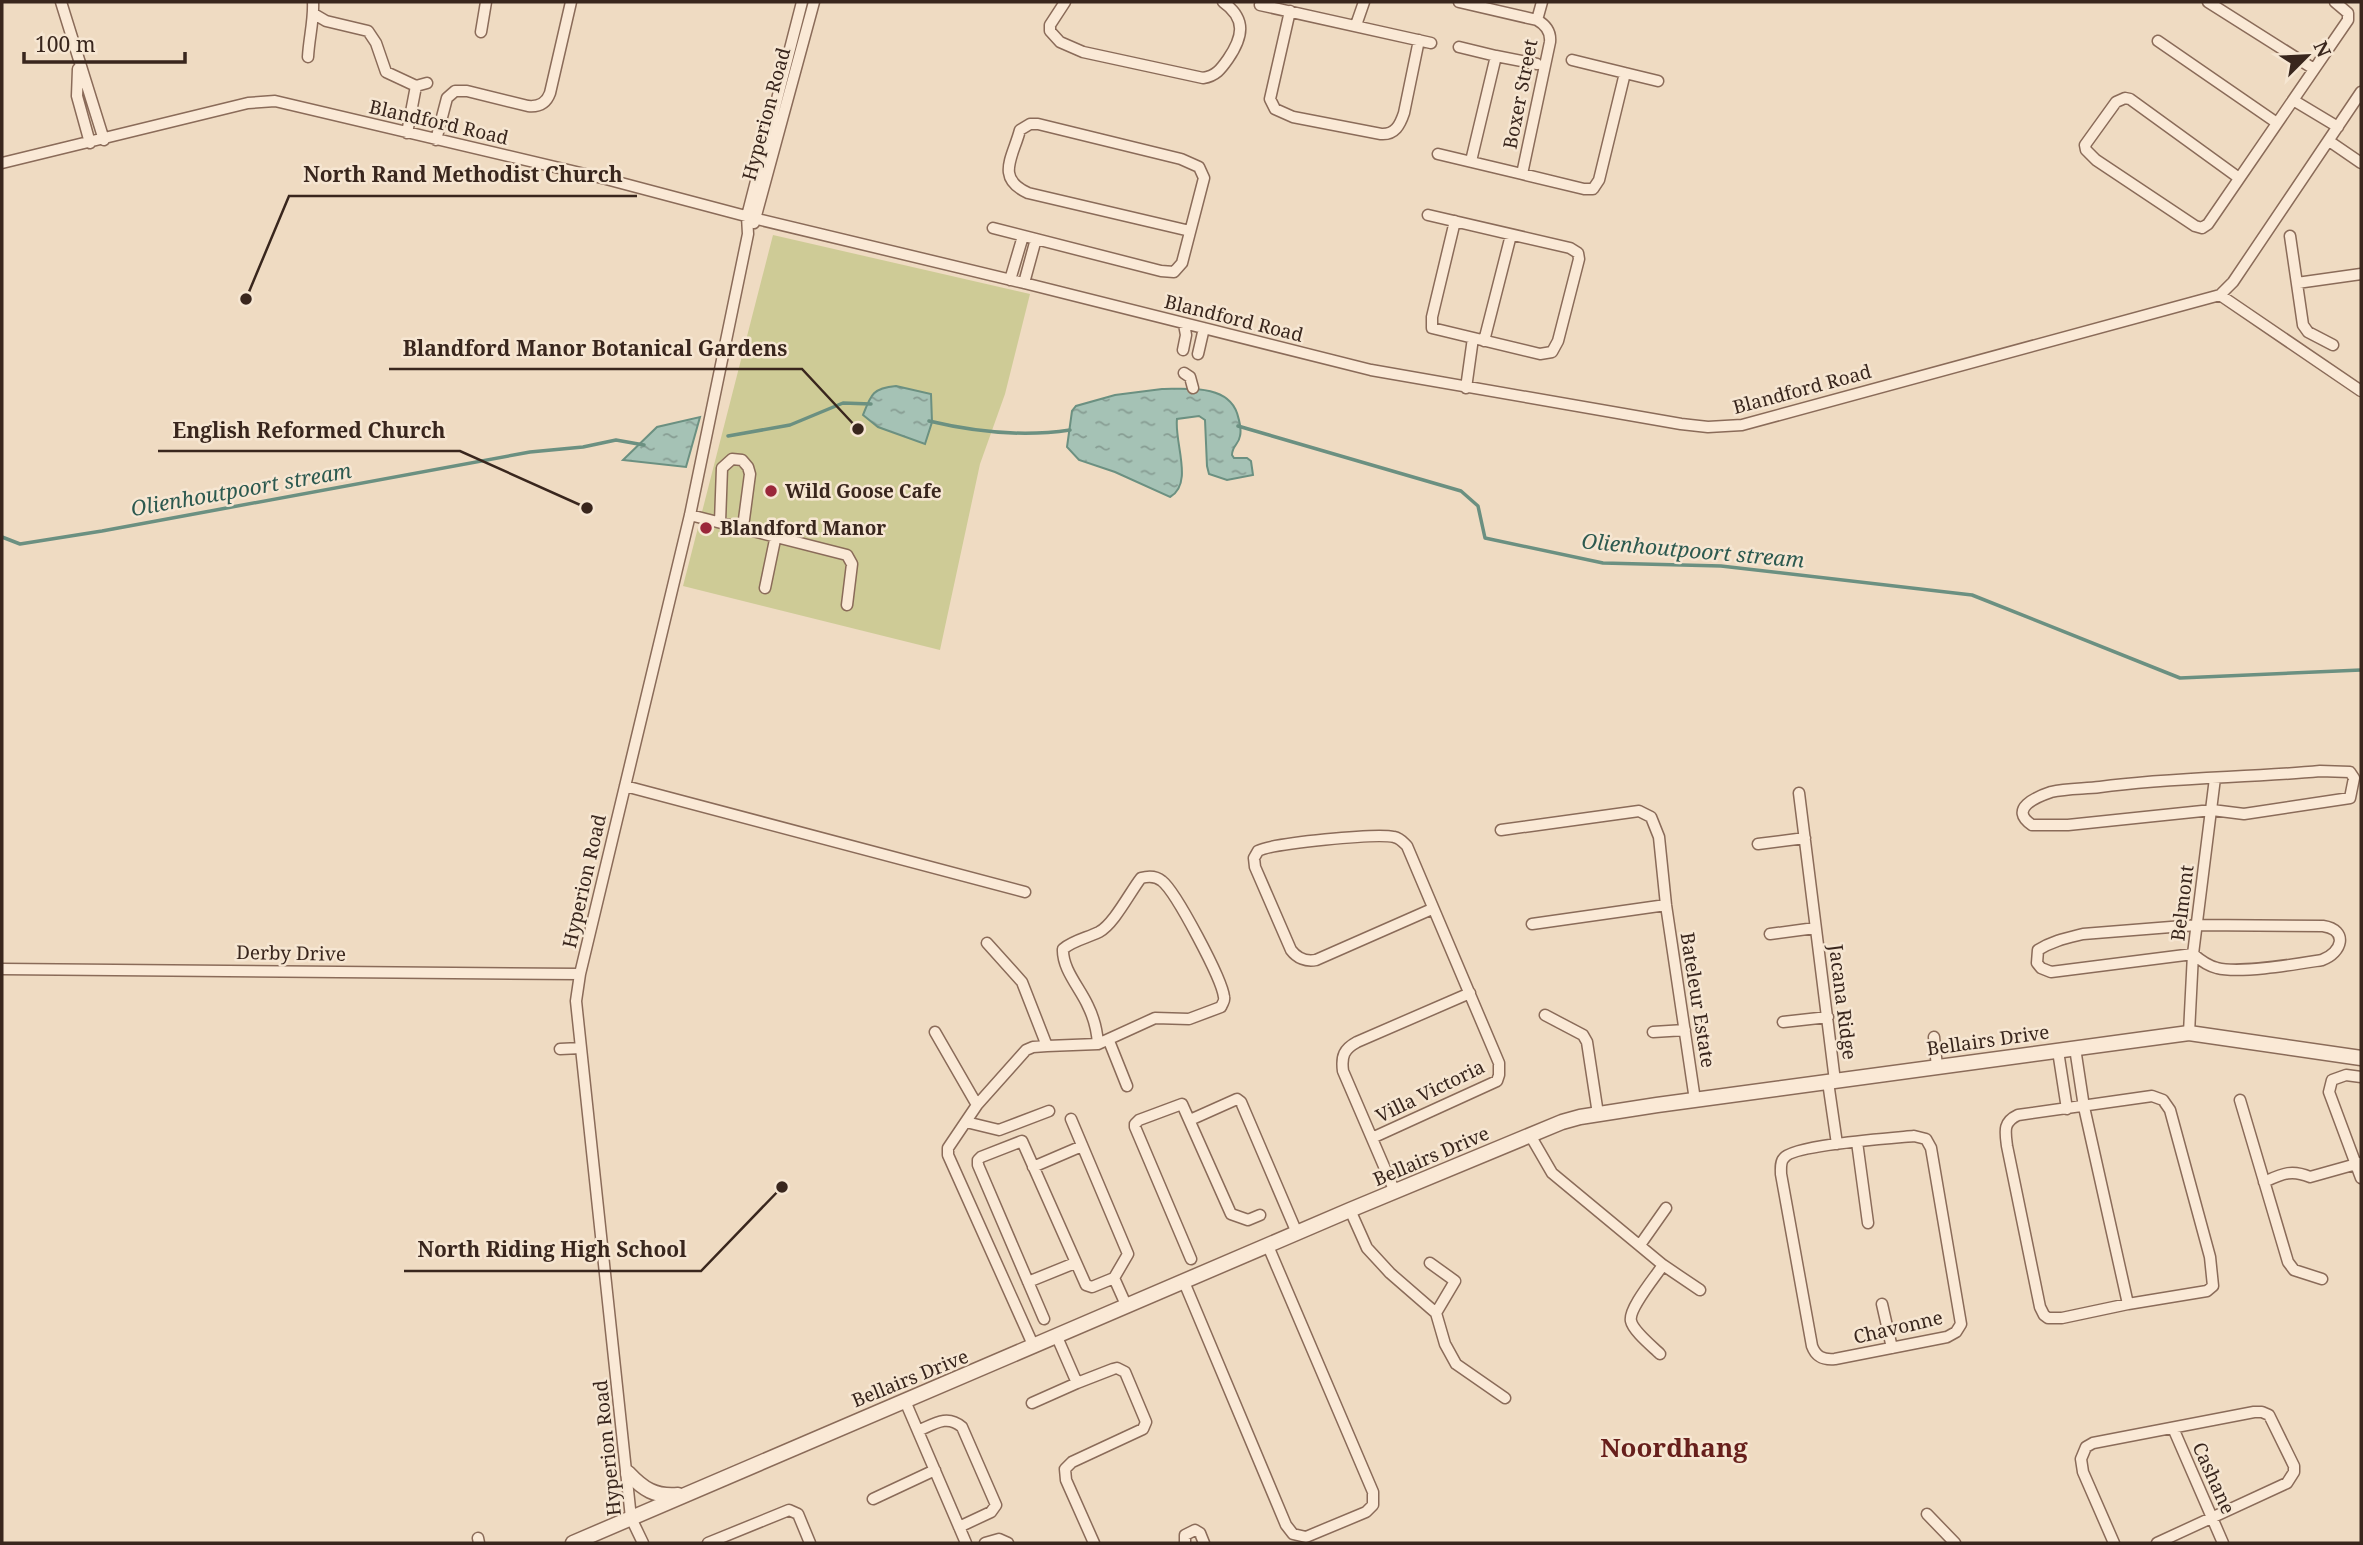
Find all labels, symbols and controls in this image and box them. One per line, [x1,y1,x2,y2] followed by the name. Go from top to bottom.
[24,21,186,65] scale bar
[2272,21,2342,91] north arrow
[35,30,96,58] text: 100 m
[1497,37,1543,151] street label: Boxer Street
[2308,37,2337,61] text: N
[736,44,796,183] street label: Hyperion Road
[367,93,512,151] street label: Blandford Road
[289,154,637,196] callout: North Rand Methodist Church
[303,160,623,188] text: North Rand Methodist Church
[1162,288,1306,348] street label: Blandford Road
[389,327,802,369] callout: Blandford Manor Botanical Gardens
[403,334,787,362] text: Blandford Manor Botanical Gardens
[1730,358,1874,420] street label: Blandford Road
[158,409,460,451] callout: English Reformed Church
[172,416,446,444] text: English Reformed Church
[128,456,354,522] water label: Olienhoutpoort stream
[785,478,942,504] place label: Wild Goose Cafe
[763,483,779,499] marker: Wild Goose Cafe
[720,515,886,541] place label: Blandford Manor
[698,520,714,536] marker: Blandford Manor
[1580,526,1806,574] water label: Olienhoutpoort stream
[556,811,612,950] street label: Hyperion Road
[2164,863,2200,942] street label: Belmont
[1674,930,1722,1070] street label: Bateleur Estate
[236,939,346,967] street label: Derby Drive
[1823,942,1863,1061] street label: Jacana Ridge
[1925,1019,2051,1061] street label: Bellairs Drive
[1371,1053,1489,1129] street label: Villa Victoria
[1369,1120,1493,1192] street label: Bellairs Drive
[404,1229,701,1271] callout: North Riding High School
[417,1235,687,1263] text: North Riding High School
[1851,1304,1945,1350] street label: Chavonne
[848,1343,972,1413] street label: Bellairs Drive
[587,1378,627,1517] street label: Hyperion Road
[1600,1429,1748,1465] district label: Noordhang
[2187,1438,2241,1518] street label: Cashane

